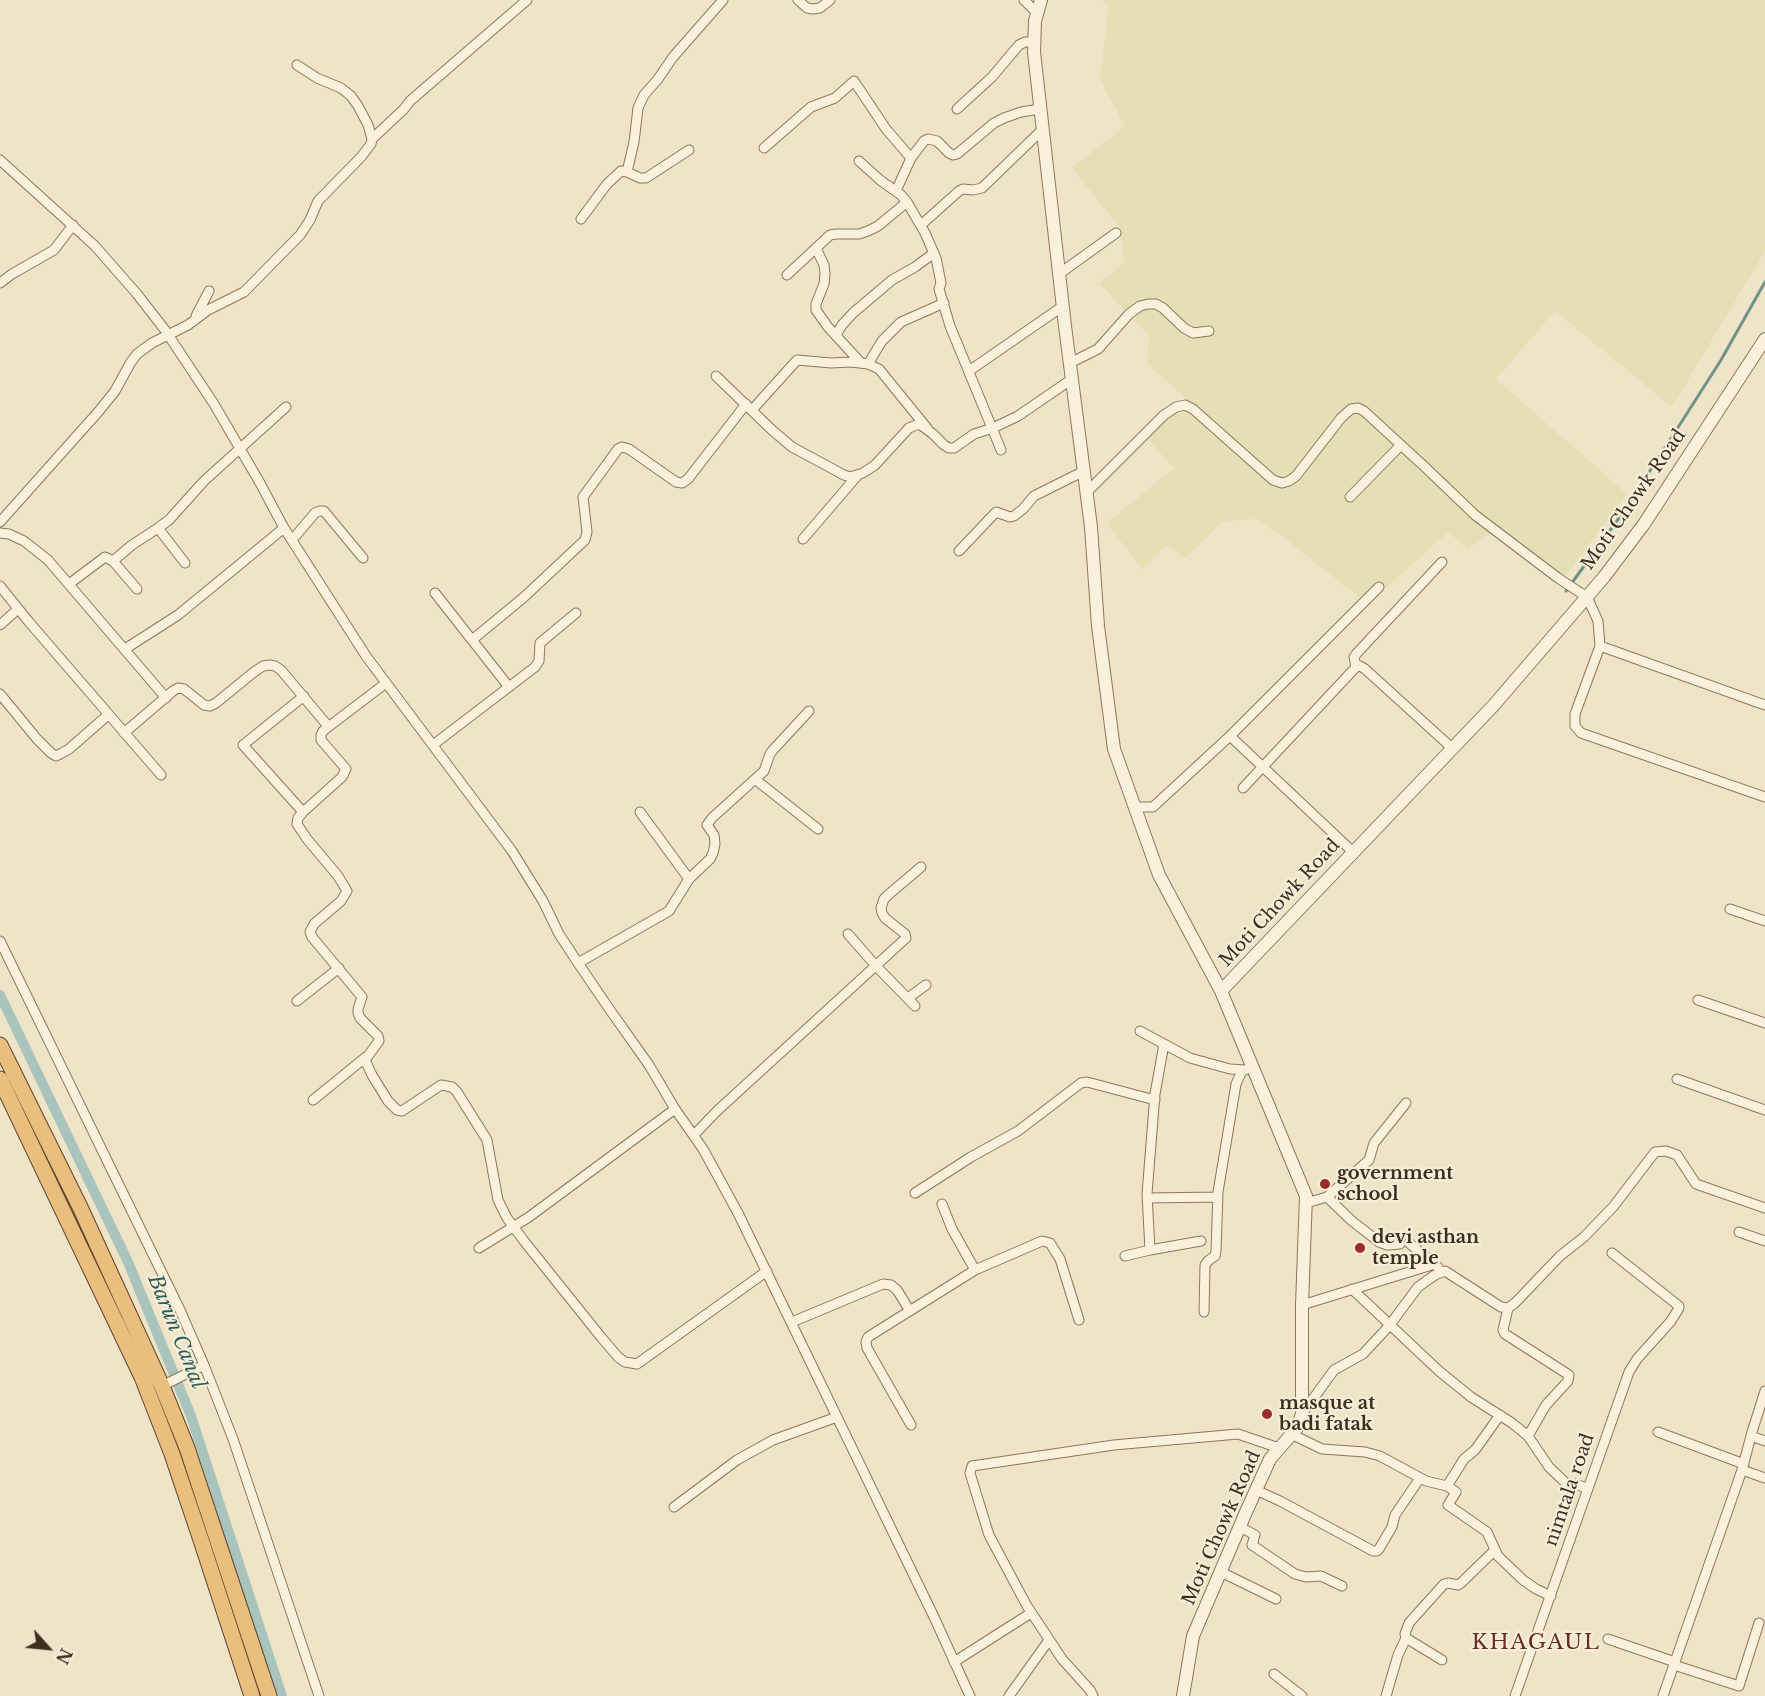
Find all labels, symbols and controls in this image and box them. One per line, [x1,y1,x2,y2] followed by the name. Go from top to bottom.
[1577,426,1691,574] street label: Moti Chowk Road
[1215,835,1345,971] street label: Moti Chowk Road
[1337,1163,1453,1206] place label: government school
[1318,1177,1332,1191] marker: government school
[1372,1227,1479,1270] place label: devi asthan temple
[1353,1241,1367,1255] marker: devi asthan temple
[142,1271,210,1393] water label: Barun Canal
[1279,1393,1375,1436] place label: masque at badi fatak
[1260,1407,1274,1421] marker: masque at badi fatak
[1541,1431,1599,1549] street label: nimtala road
[1178,1447,1266,1609] street label: Moti Chowk Road
[18,1618,78,1678] north arrow
[1472,1630,1600,1656] district label: KHAGAUL
[52,1645,76,1667] text: N

